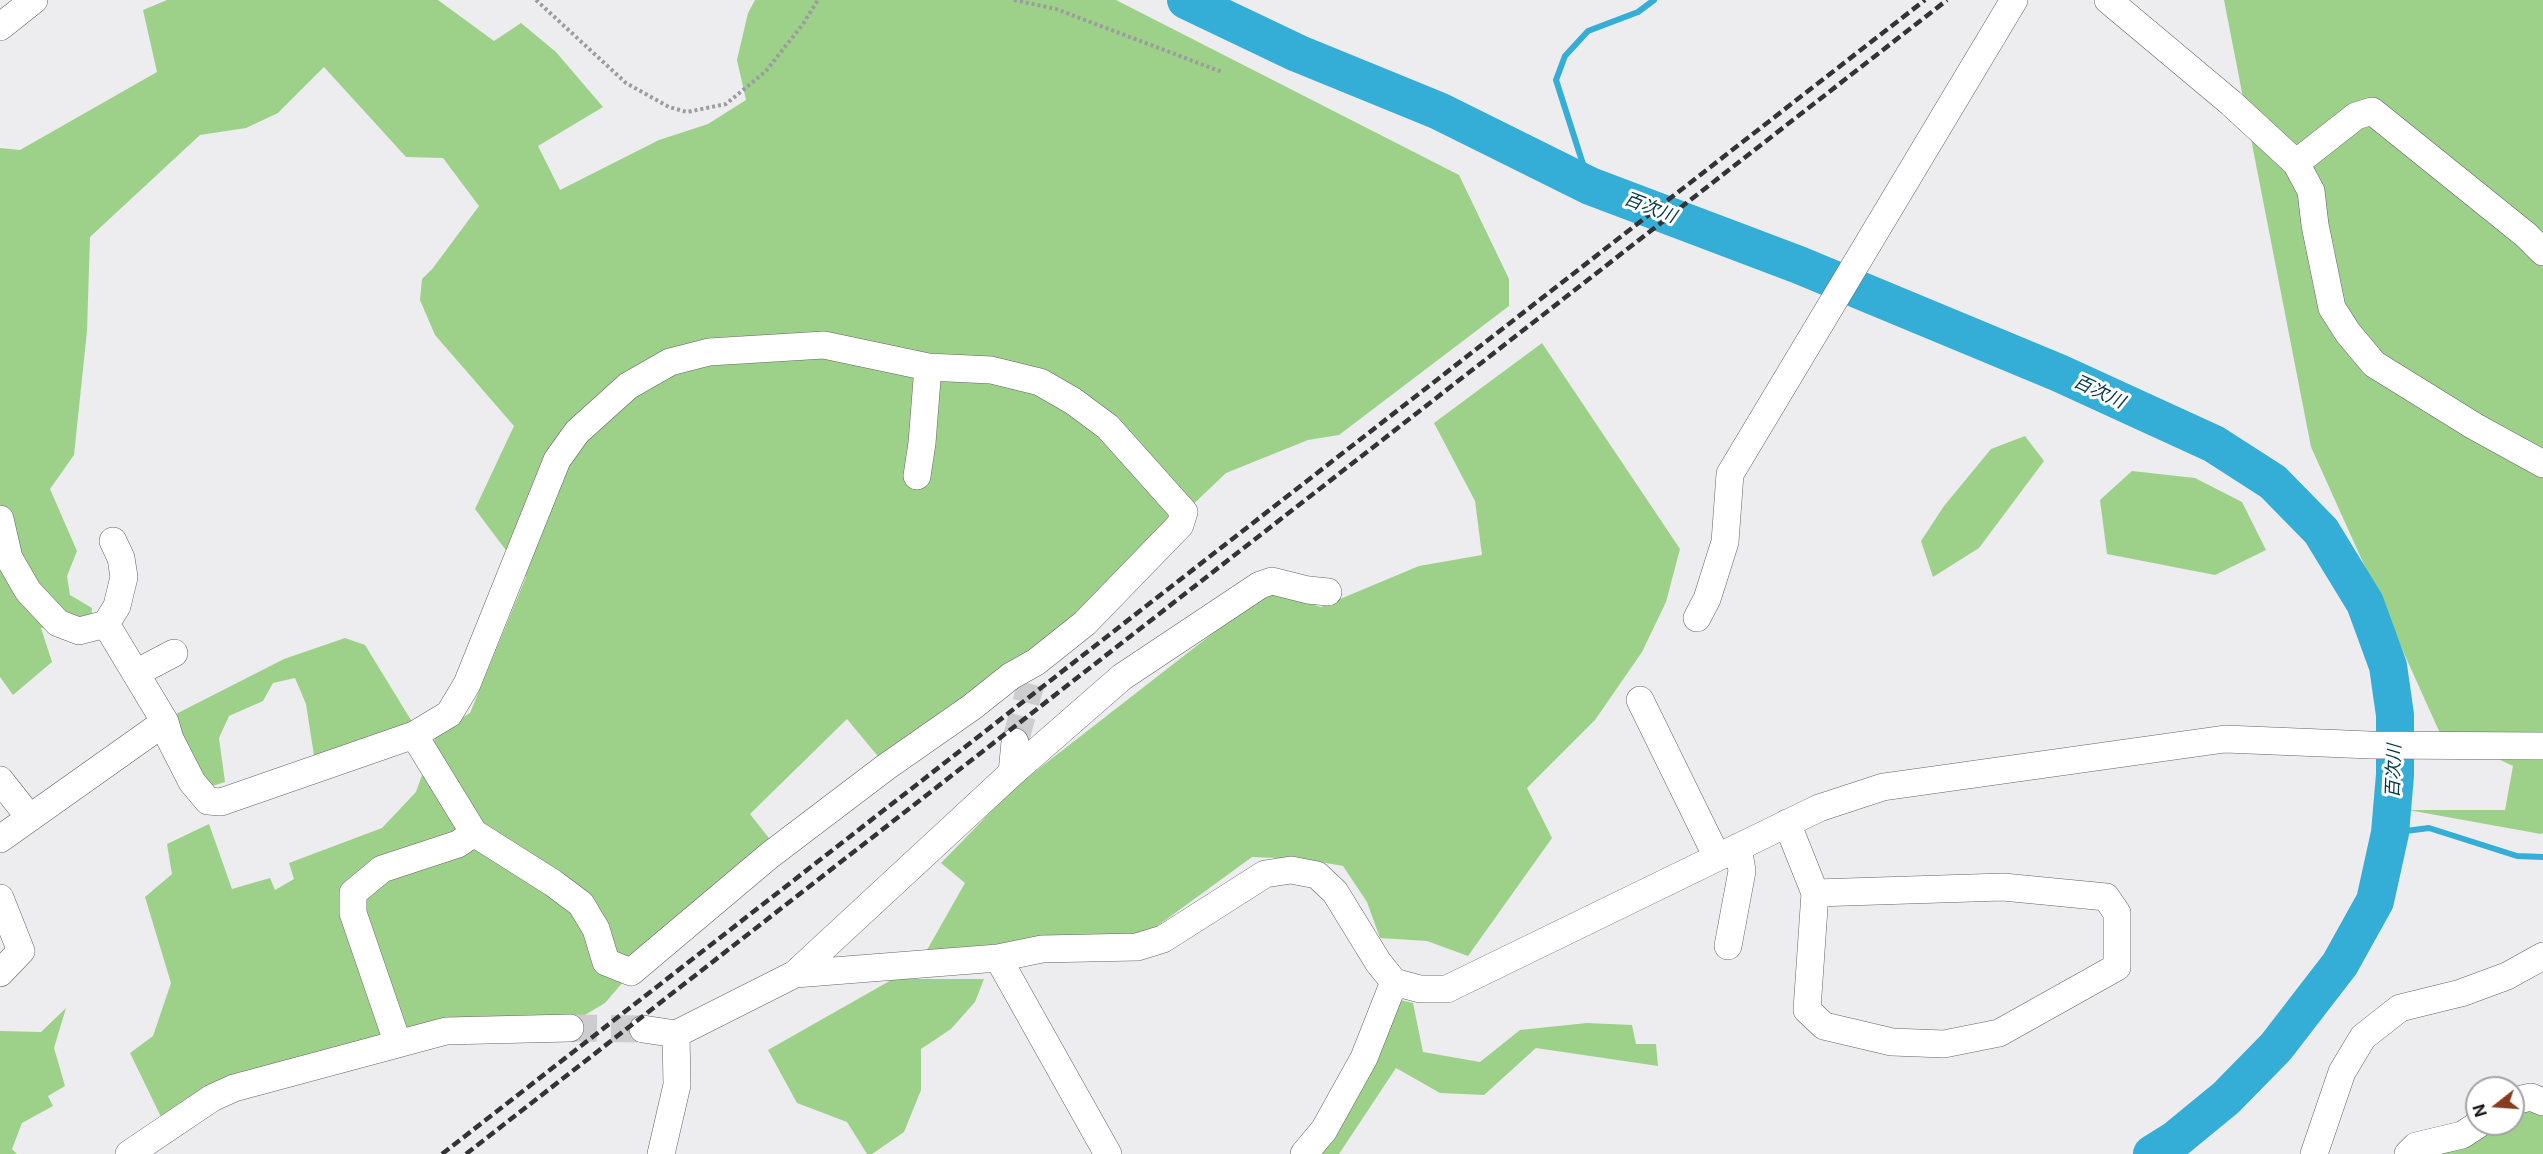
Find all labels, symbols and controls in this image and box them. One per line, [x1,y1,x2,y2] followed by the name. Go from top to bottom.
[1621,188,1679,228] water label: 百次川
[2070,371,2128,413] water label: 百次川
[2382,744,2406,798] water label: 百次川
[2465,1076,2525,1136] north arrow
[2468,1102,2491,1119] text: N

